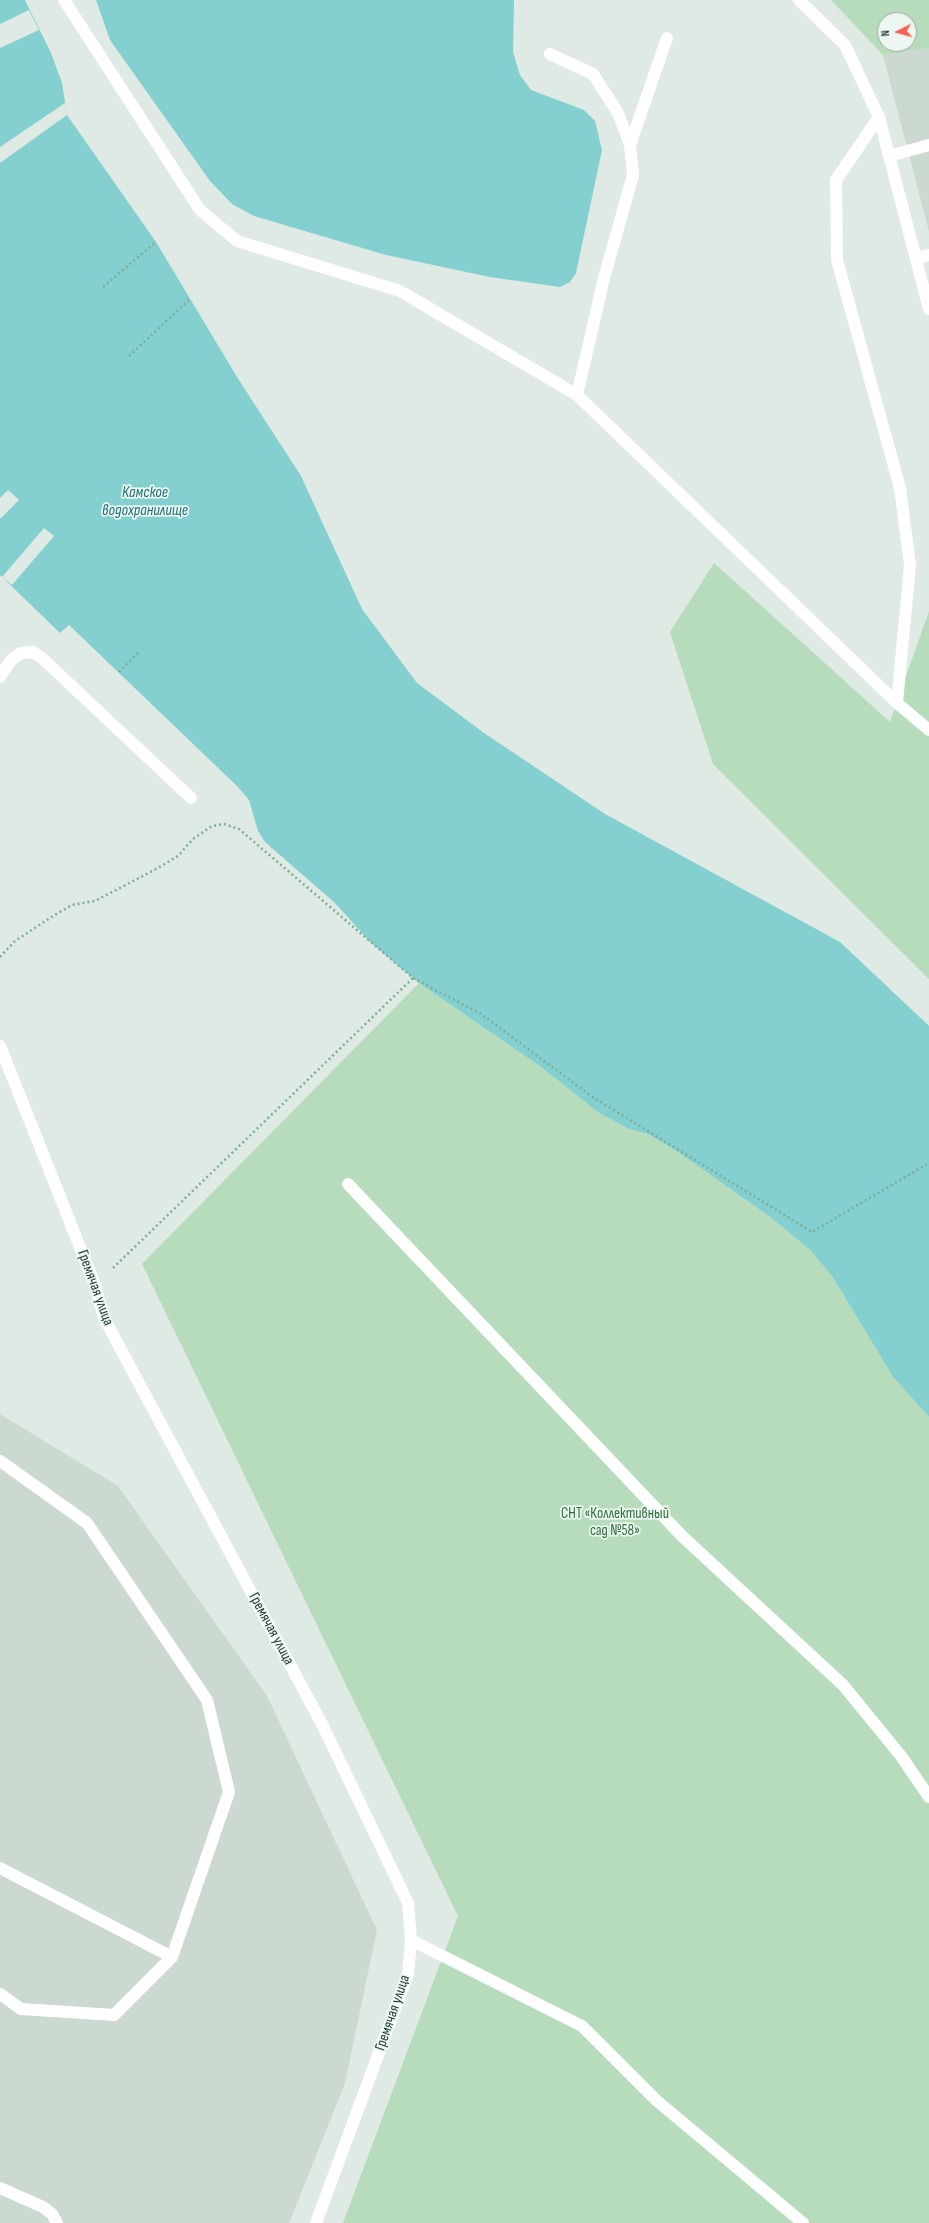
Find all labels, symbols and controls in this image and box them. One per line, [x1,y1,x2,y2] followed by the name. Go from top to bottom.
[877,12,917,52] north arrow
[879,30,892,37] text: N
[102,483,188,521] water label: Камское водохранилище
[73,1248,117,1328] street label: Гремячая улица
[561,1505,669,1540] park label: СНТ «Коллективный сад №58»
[244,1590,298,1668] street label: Гремячая улица
[372,1973,414,2053] street label: Гремячая улица

